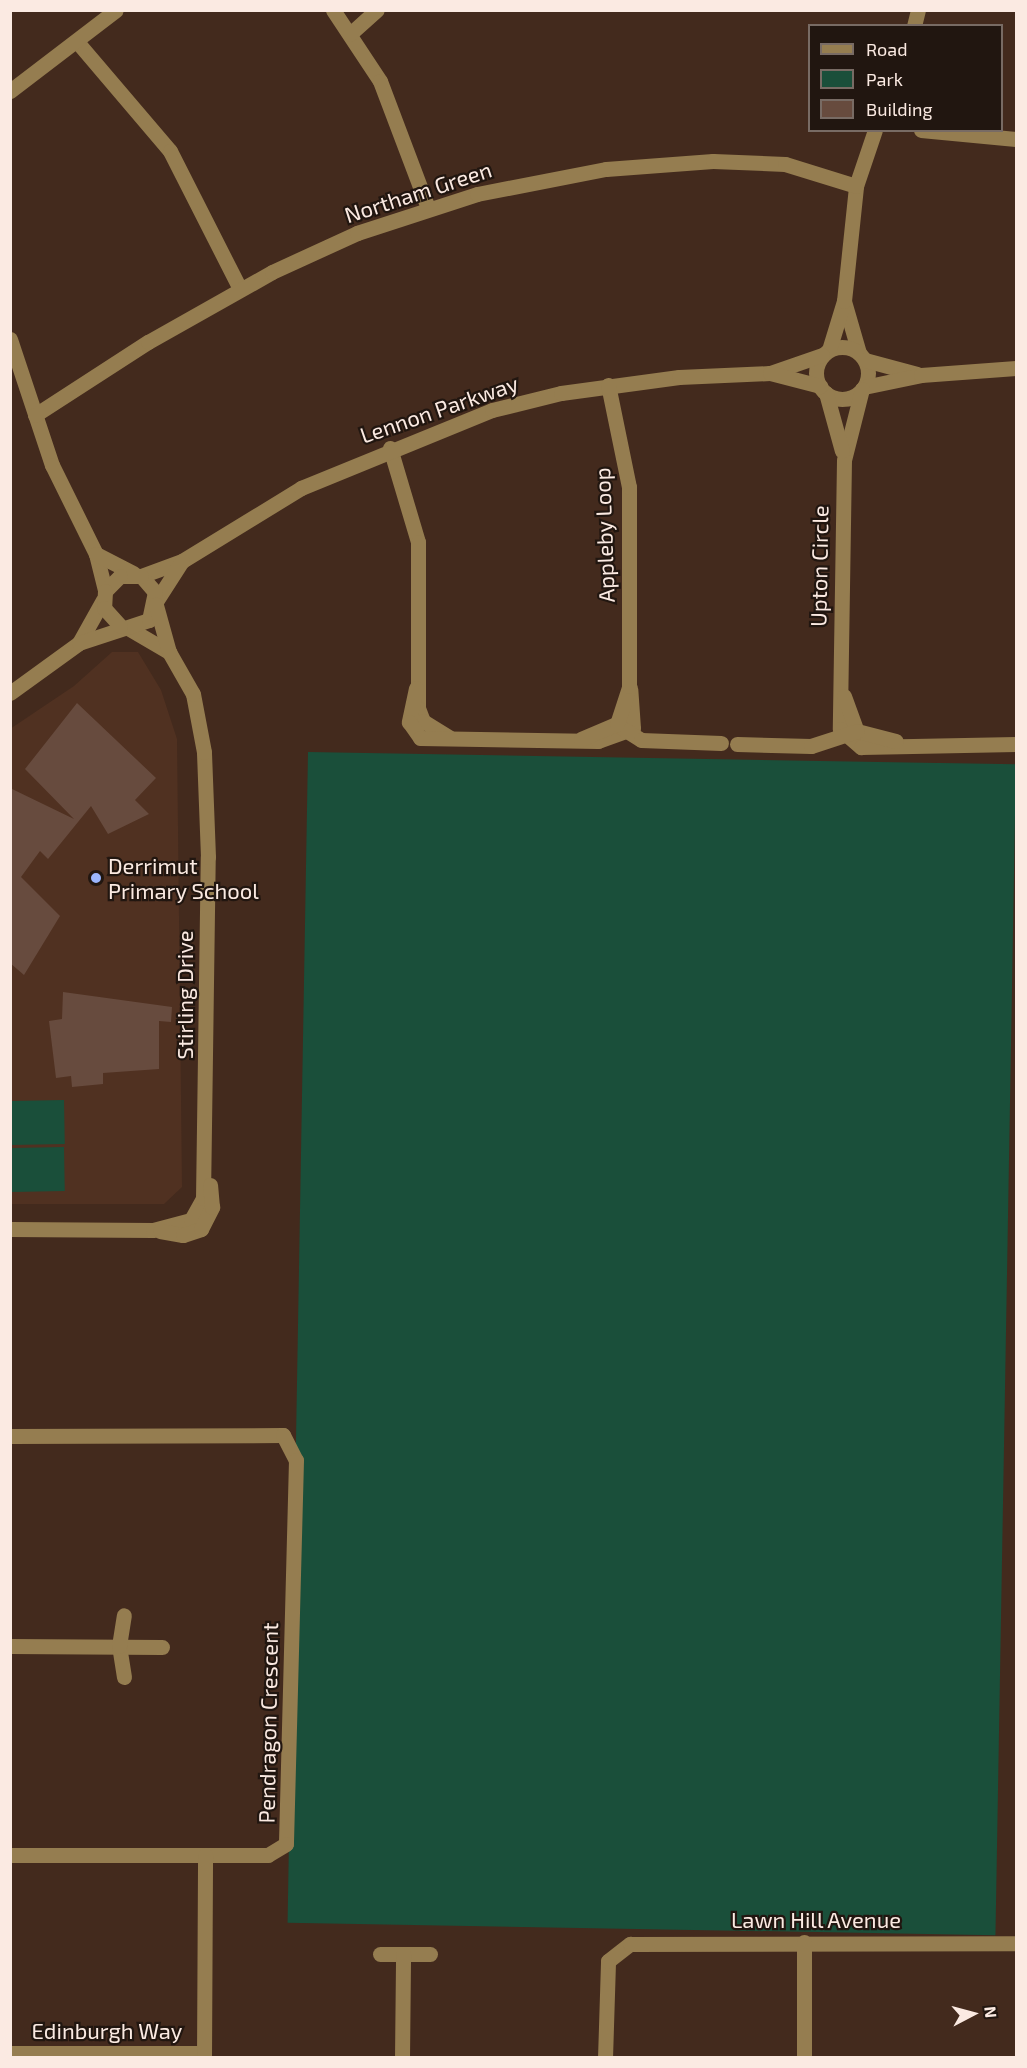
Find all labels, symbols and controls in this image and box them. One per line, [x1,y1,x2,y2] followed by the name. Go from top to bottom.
[808,24,1003,132] legend
[866,38,907,60] text: Road
[866,68,903,90] text: Park
[866,98,933,120] text: Building
[341,156,495,228] street label: Northam Green
[356,370,522,448] street label: Lennon Parkway
[588,467,620,603] street label: Appleby Loop
[805,505,833,627] street label: Upton Circle
[108,852,259,903] place label: Derrimut Primary School
[89,871,103,885] marker: Derrimut Primary School
[172,930,198,1060] street label: Stirling Drive
[253,1622,283,1824] street label: Pendragon Crescent
[730,1907,902,1933] street label: Lawn Hill Avenue
[943,1984,1003,2044] north arrow
[981,2005,1001,2019] text: N
[31,2018,183,2044] street label: Edinburgh Way

